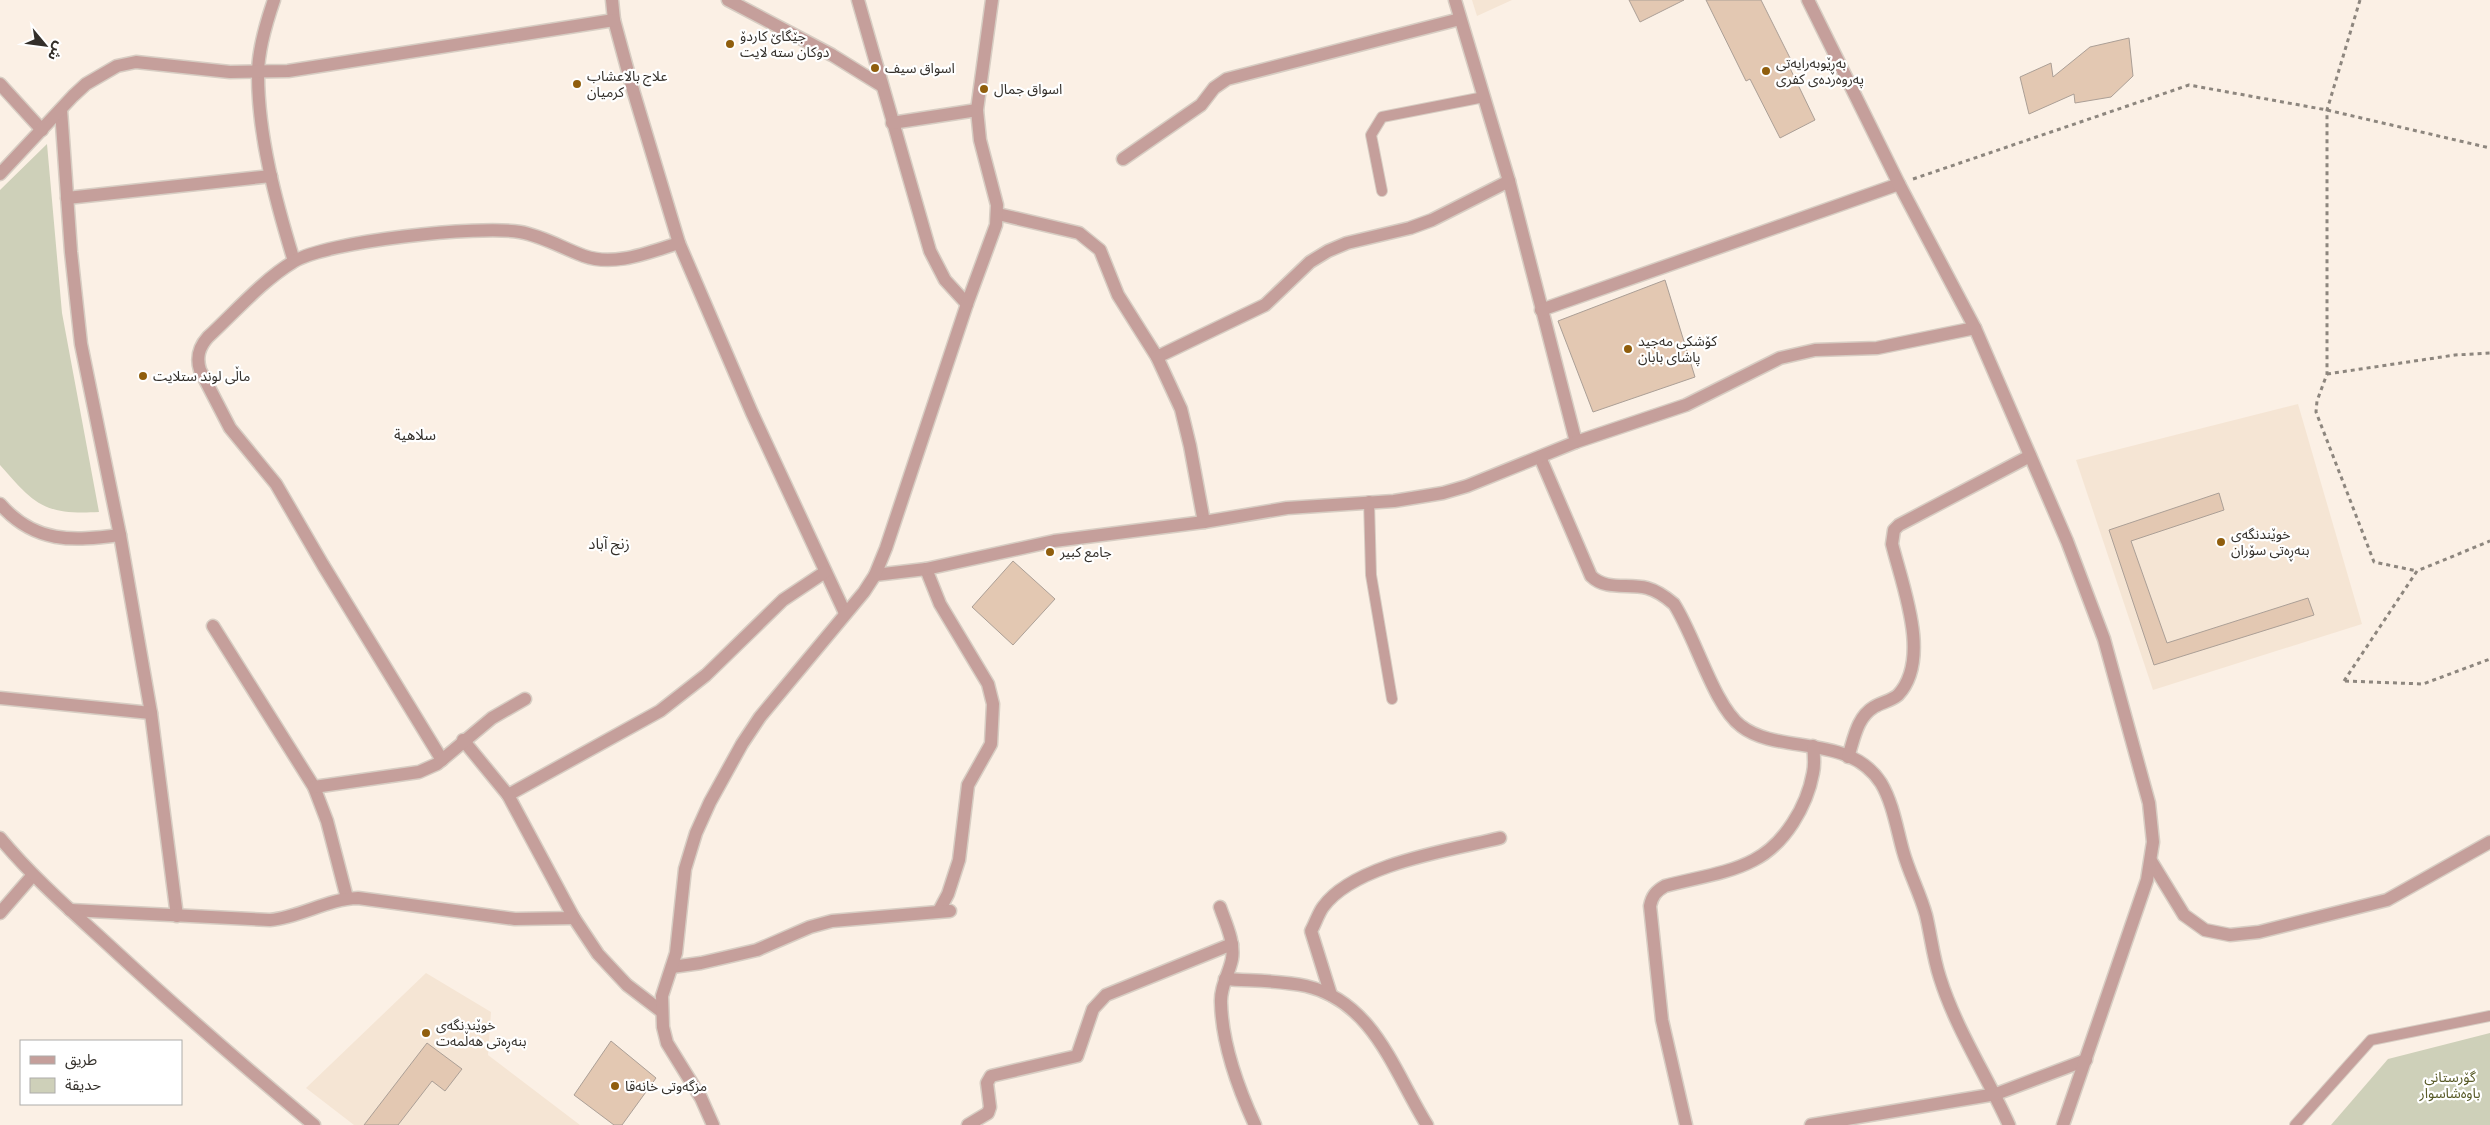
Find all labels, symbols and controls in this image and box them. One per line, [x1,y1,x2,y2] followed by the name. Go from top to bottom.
[20,20,70,70] north arrow
[740,27,830,61] place label: جێگاێ کاردۆ دوکان ستە لایت
[724,38,736,50] marker: جێگاێ کاردۆ دوکان ستە لایت
[44,39,69,64] text: ش
[1776,54,1864,89] place label: بەڕێوبەرایەتی پەروەردەی کفری
[885,59,955,77] place label: اسواق سيف
[869,62,881,74] marker: اسواق سيف
[1760,65,1772,77] marker: بەڕێوبەرایەتی پەروەردەی کفری
[587,67,667,101] place label: علاج بالاعشاب كرميان
[571,78,583,90] marker: علاج بالاعشاب كرميان
[994,80,1062,98] place label: اسواق جمال
[978,83,990,95] marker: اسواق جمال
[1638,332,1717,367] place label: کۆشکی مەجید پاشای بابان
[1622,343,1634,355] marker: کۆشکی مەجید پاشای بابان
[153,366,250,385] place label: ماڵی لوند ستلایت
[137,370,149,382] marker: ماڵی لوند ستلایت
[394,424,436,445] district label: سلاهية
[2231,525,2310,562] place label: خوێندنگەی بنەڕەتی سۆران
[588,533,630,556] district label: زنج آباد
[2215,536,2227,548] marker: خوێندنگەی بنەڕەتی سۆران
[1059,543,1112,563] place label: جامع كبير
[1044,546,1056,558] marker: جامع كبير
[436,1016,527,1053] place label: خوێندنگەی بنەڕەتی هەڵمەت
[420,1027,432,1039] marker: خوێندنگەی بنەڕەتی هەڵمەت
[20,1040,182,1105] legend
[65,1049,97,1070] text: طريق
[2419,1068,2481,1102] park label: گۆرستانی باوەشاسوار
[65,1074,101,1095] text: حديقة
[625,1077,707,1095] place label: مزگەوتی خانەقا
[609,1080,621,1092] marker: مزگەوتی خانەقا

